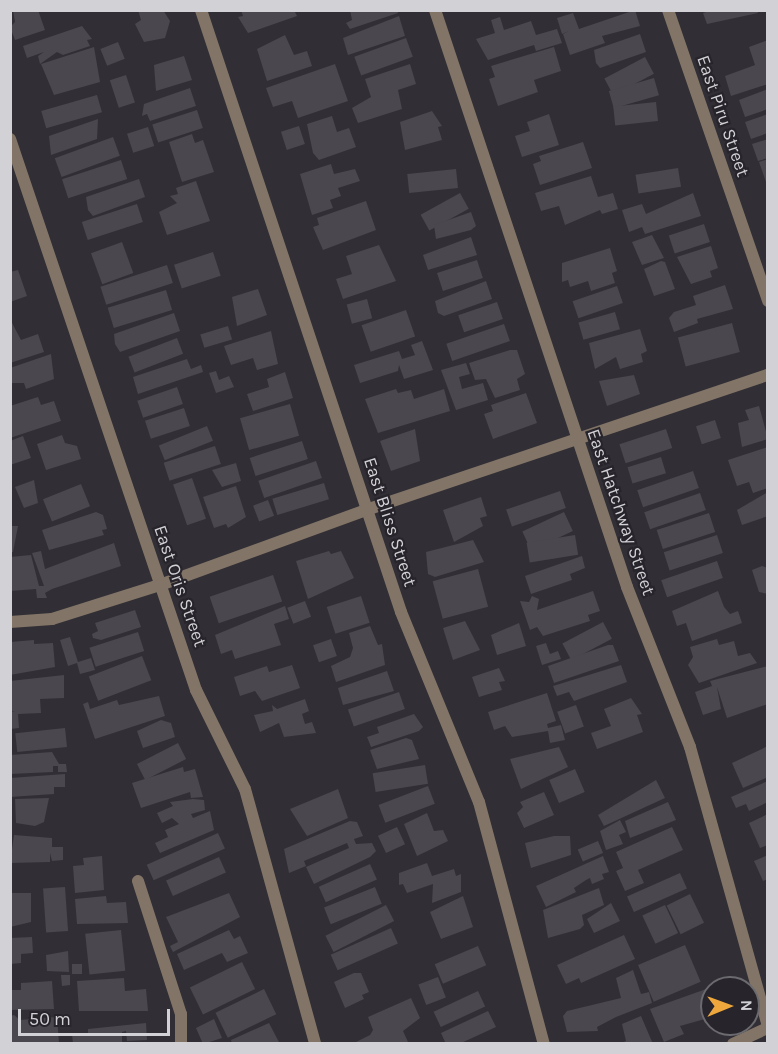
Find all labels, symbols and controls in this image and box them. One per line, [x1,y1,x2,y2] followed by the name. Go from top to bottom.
[692,52,754,180] street label: East Piru Street
[582,426,660,598] street label: East Hatchway Street
[359,455,421,589] street label: East Bliss Street
[149,522,211,650] street label: East Oris Street
[700,976,760,1036] north arrow
[21,997,172,1035] scale bar
[737,1000,756,1012] text: N
[29,1008,71,1030] text: 50 m

